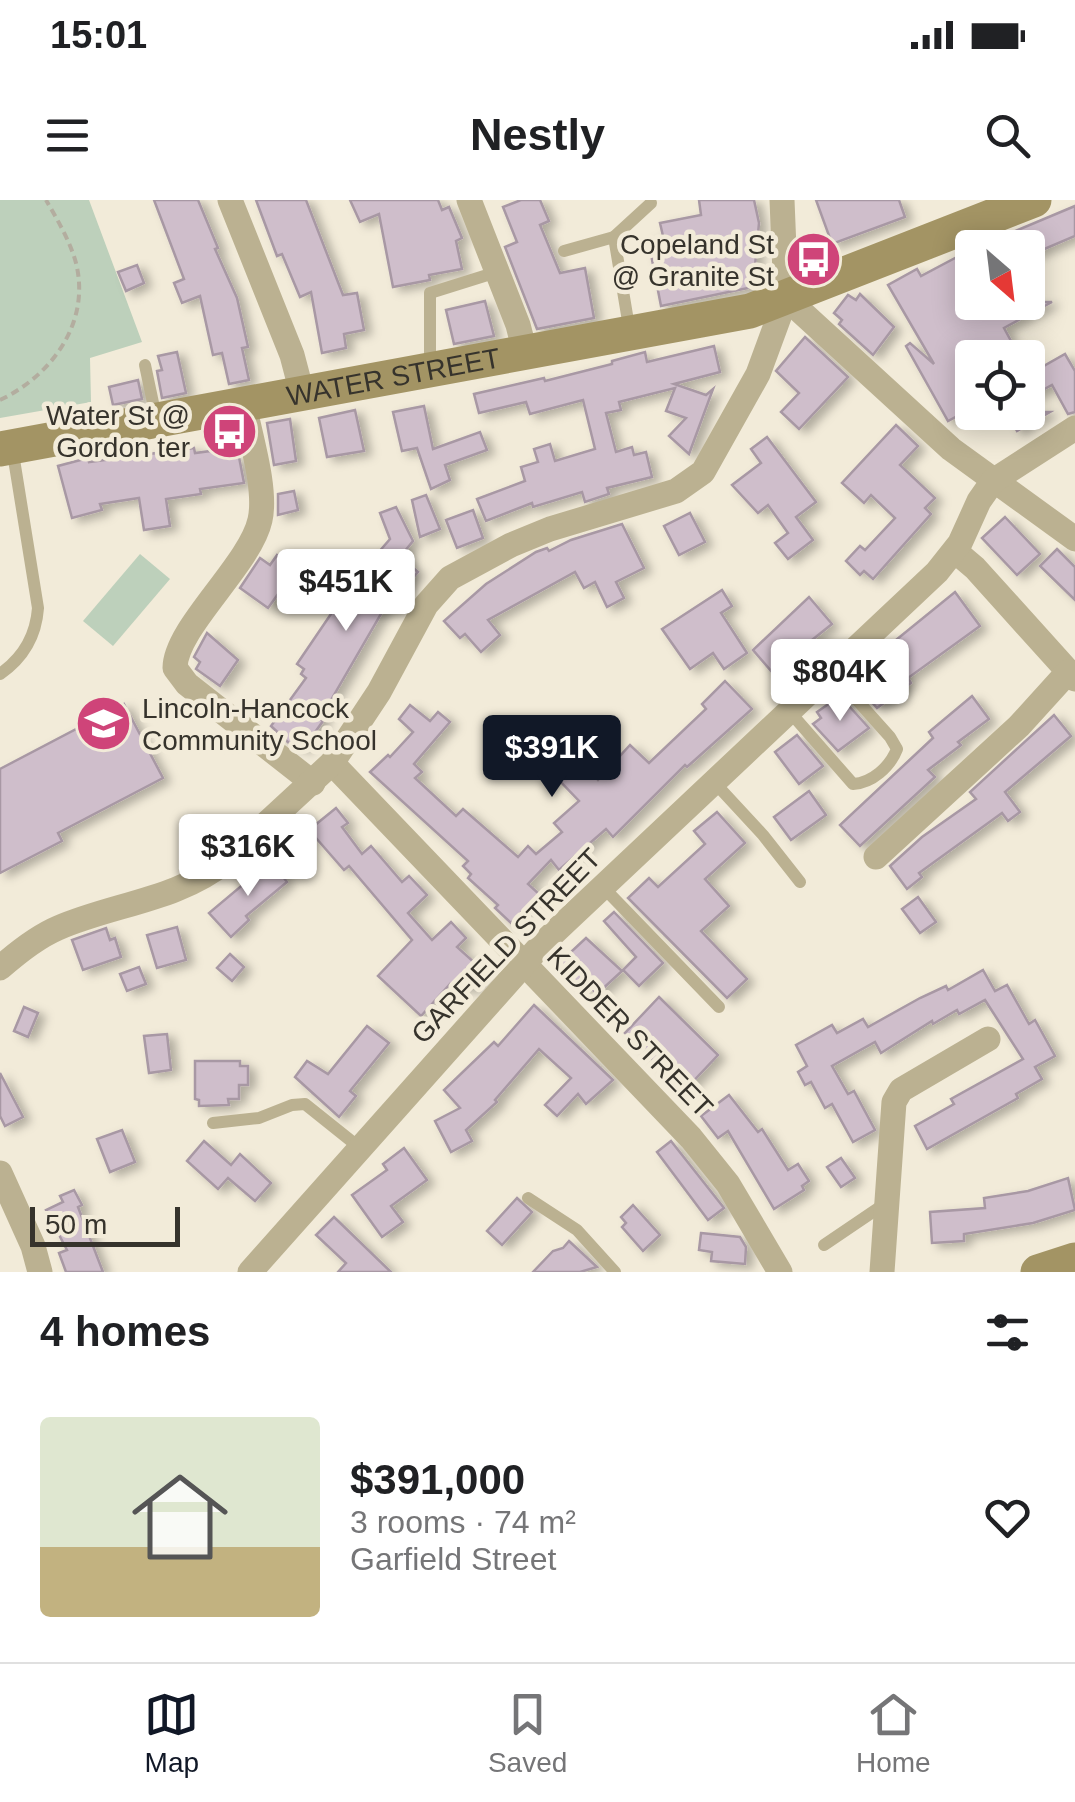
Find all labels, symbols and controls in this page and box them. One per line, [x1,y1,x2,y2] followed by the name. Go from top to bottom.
[50,14,147,56] text: 15:01
[40,108,95,163] icon: menu
[980,108,1035,163] icon: search
[470,109,605,160] text: Nestly
[612,229,774,292] place label: Copeland St @ Granite St
[783,230,843,290] bus stop icon: Copeland St @ Granite St
[955,230,1045,320] north arrow
[955,230,1045,430] map controls
[955,340,1045,430] button: locate
[284,342,503,411] street label: WATER STREET
[46,400,190,463] place label: Water St @ Gordon ter
[199,401,259,461] bus stop icon: Water St @ Gordon ter
[276,549,416,634] pin: $451K
[299,563,393,599] text: $451K
[770,639,910,724] pin: $804K
[793,653,887,689] text: $804K
[142,693,377,756] place label: Lincoln-Hancock Community School
[73,694,133,754] school or university icon: Lincoln-Hancock Community School
[482,715,622,800] pin: $391K
[505,729,599,765] text: $391K
[178,814,318,899] pin: $316K
[201,828,295,864] text: $316K
[405,842,607,1050] street label: GARFIELD STREET
[541,941,719,1123] street label: KIDDER STREET
[30,1202,180,1246] scale bar
[45,1209,107,1240] text: 50 m
[980,1305,1035,1360] icon: filters
[40,1308,210,1355] text: 4 homes
[350,1456,525,1503] text: $391,000
[120,1457,240,1577] icon: home
[980,1490,1035,1545] icon: heart
[350,1504,576,1540] text: 3 rooms · 74 m²
[350,1541,556,1577] text: Garfield Street
[144,1687,199,1779] tab: Map
[488,1687,567,1779] tab: Saved
[856,1687,931,1779] tab: Home

